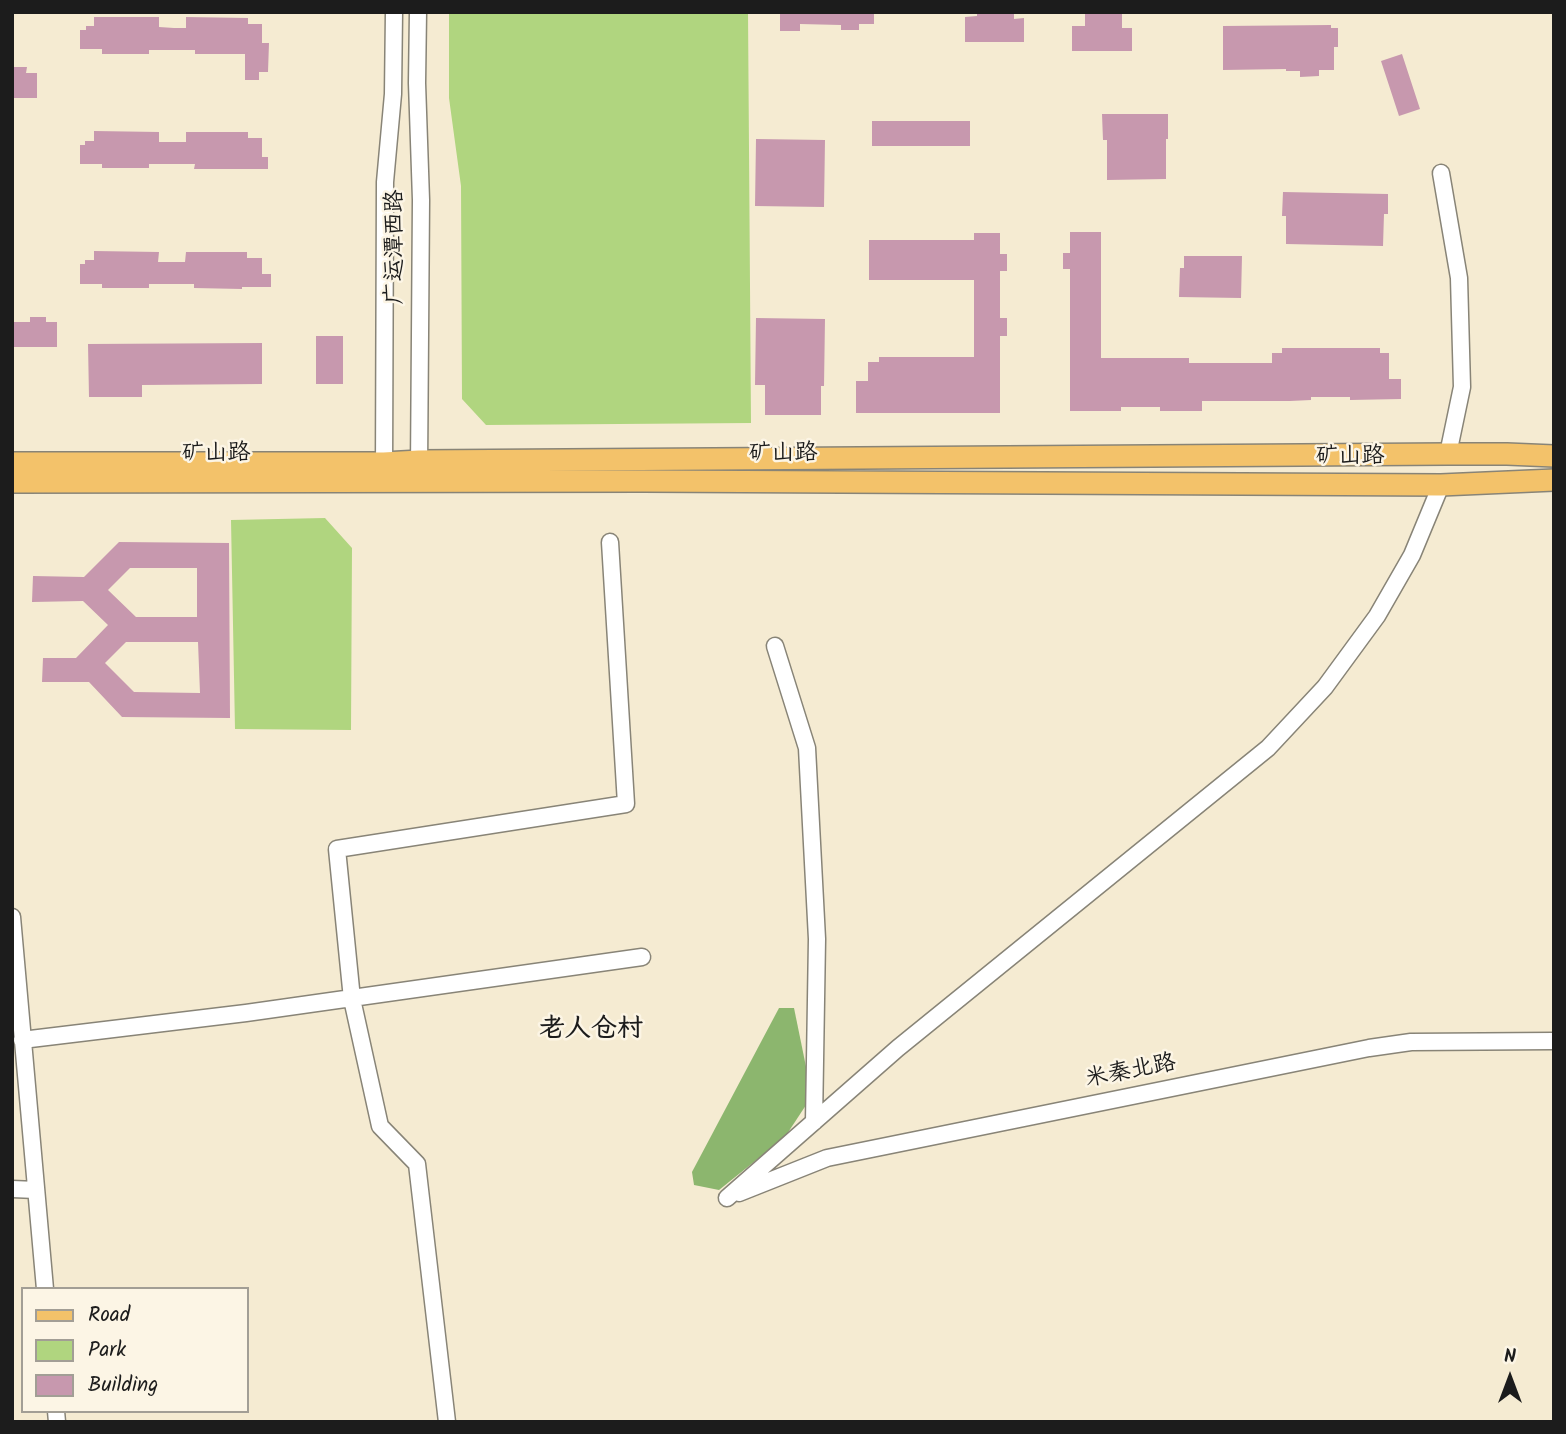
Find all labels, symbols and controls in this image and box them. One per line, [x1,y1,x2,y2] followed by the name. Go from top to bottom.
[383,190,411,304] street label: 广运潭西路
[182,441,250,469] street label: 矿山路
[749,441,817,469] street label: 矿山路
[1316,444,1384,472] street label: 矿山路
[539,1016,643,1048] district label: 老人仓村
[1083,1051,1179,1095] street label: 米秦北路
[21,1287,248,1413] legend
[88,1299,130,1332] text: Road
[88,1334,126,1367] text: Park
[1504,1342,1516,1372] text: N
[1475,1343,1545,1413] north arrow
[88,1369,158,1402] text: Building

